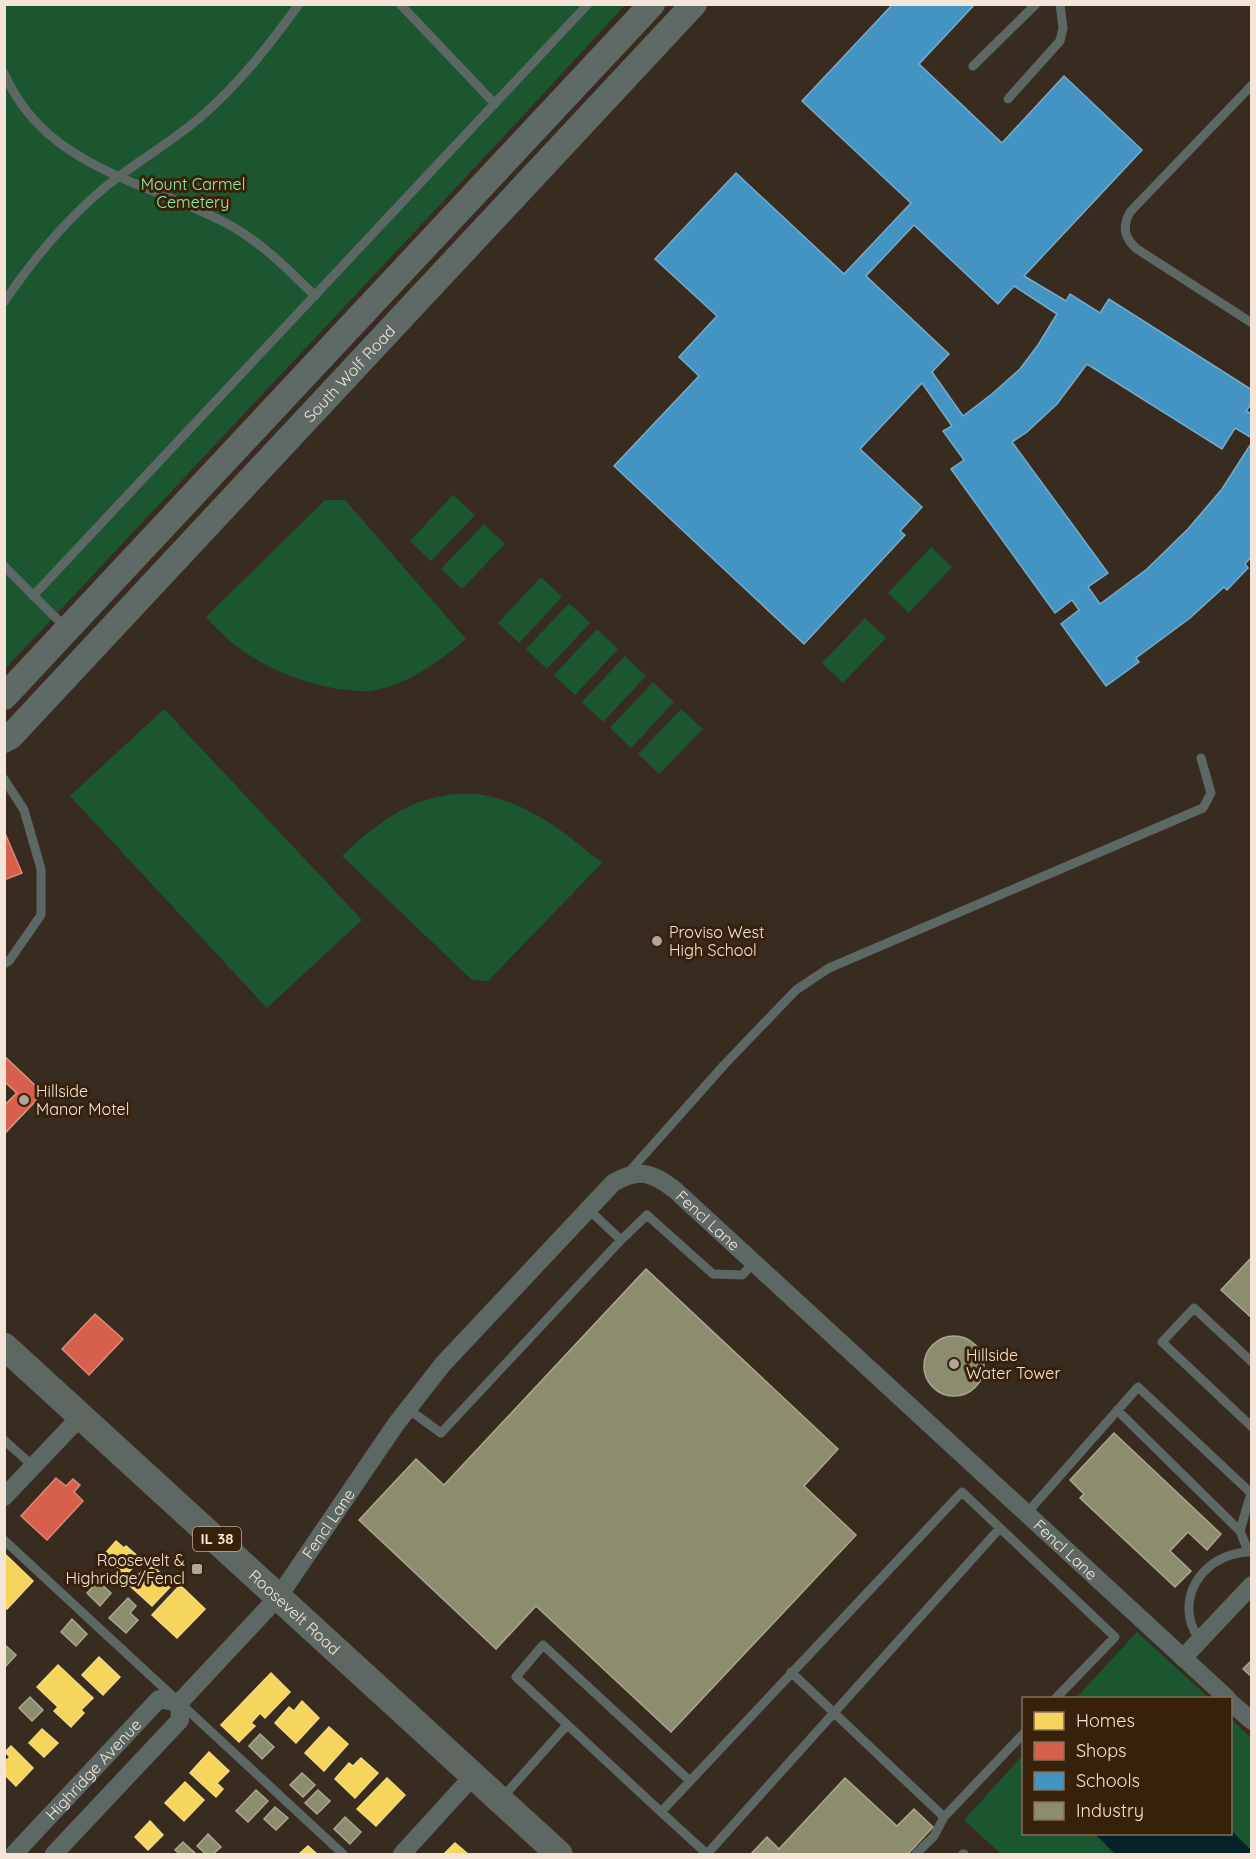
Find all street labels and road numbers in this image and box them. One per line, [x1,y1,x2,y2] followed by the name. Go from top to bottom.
[299,321,399,426] street label: South Wolf Road
[672,1186,744,1255] street label: Fencl Lane
[297,1485,359,1562] street label: Fencl Lane
[1029,1515,1102,1584] street label: Fencl Lane
[193,1527,241,1551] road number: IL 38
[245,1565,345,1659] street label: Roosevelt Road
[41,1715,145,1824] street label: Highridge Avenue

